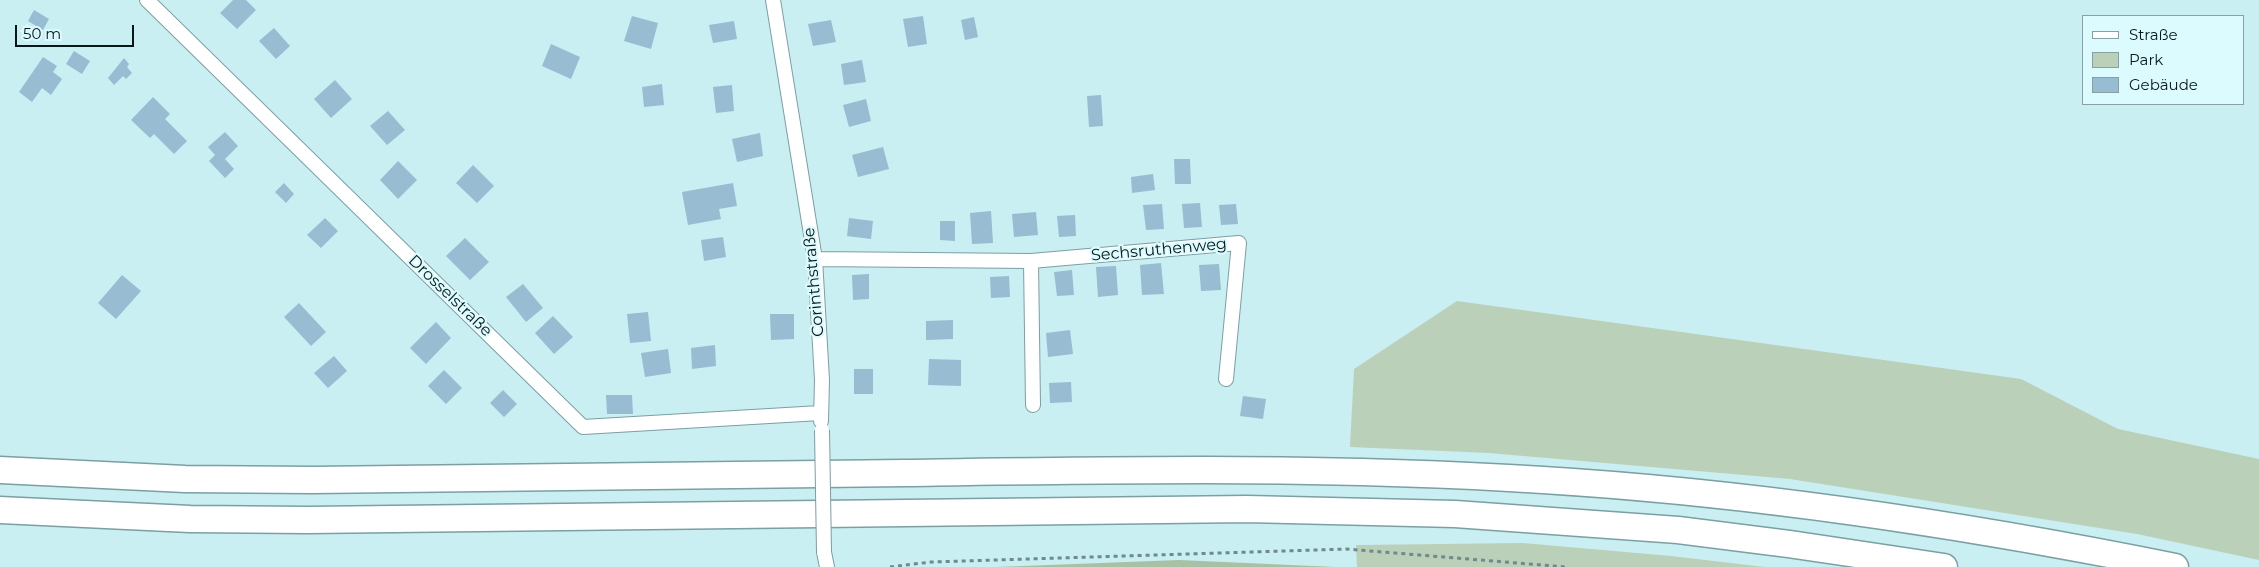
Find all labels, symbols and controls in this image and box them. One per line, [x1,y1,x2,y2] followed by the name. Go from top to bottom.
[18,15,136,47] scale bar
[2082,15,2244,105] legend
[23,24,61,43] text: 50 m
[2129,25,2178,44] text: Straße
[2129,50,2163,69] text: Park
[2129,75,2198,94] text: Gebäude
[800,227,828,337] street label: Corinthstraße
[1090,234,1228,266] street label: Sechsruthenweg
[404,251,496,341] street label: Drosselstraße

